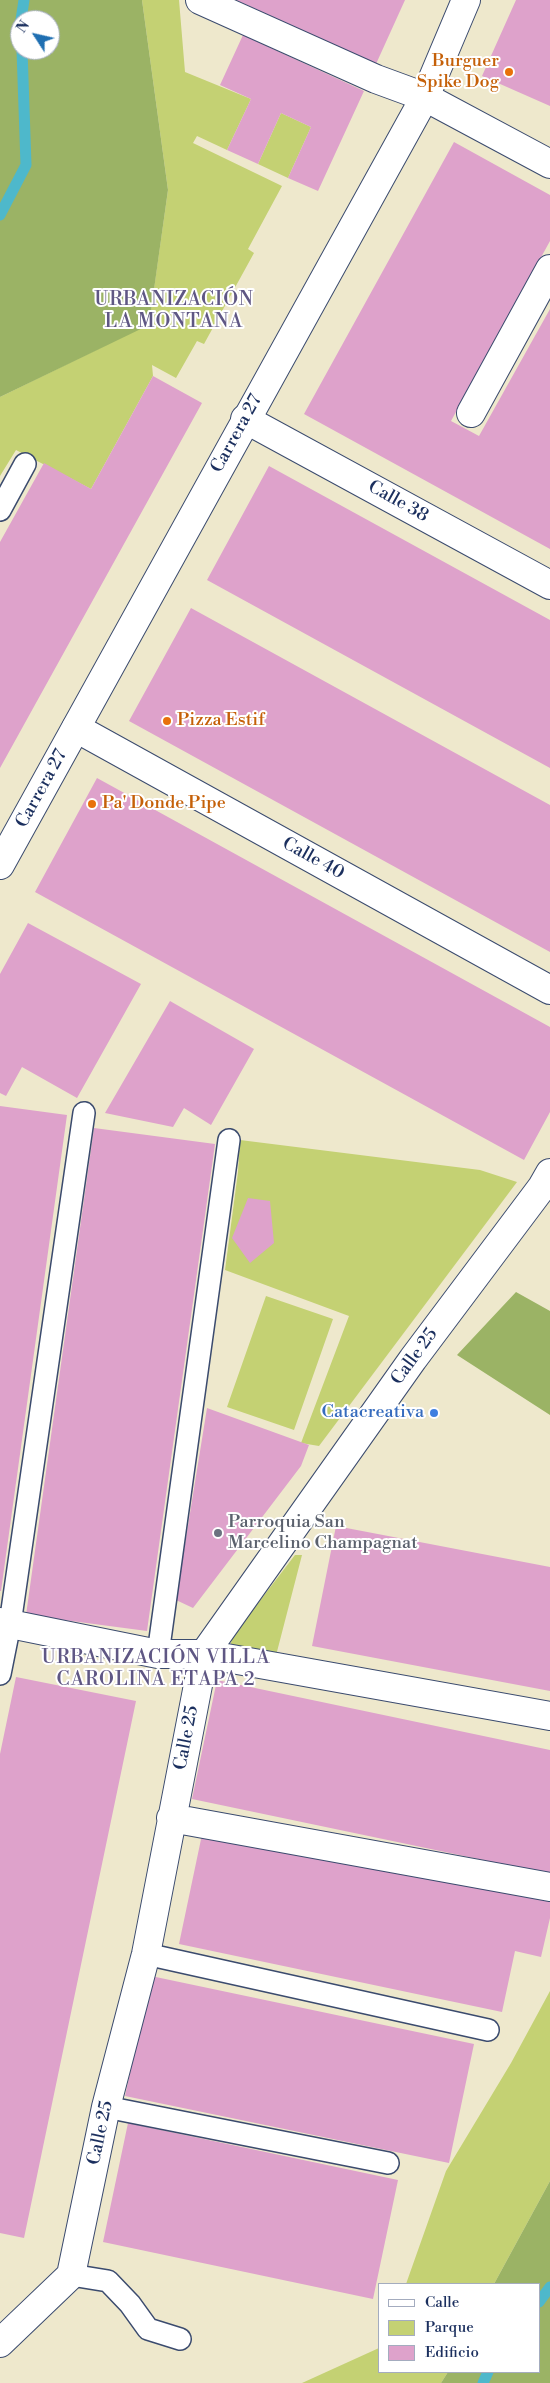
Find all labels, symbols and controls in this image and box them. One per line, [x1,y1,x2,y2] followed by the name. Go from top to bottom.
[10,10,60,60] north arrow
[13,17,34,37] text: N
[417,51,499,94] place label: Burguer Spike Dog
[503,66,515,78] marker: Burguer Spike Dog
[93,289,255,333] district label: URBANIZACIÓN LA MONTANA
[207,391,267,477] street label: Carrera 27
[364,477,432,527] street label: Calle 38
[177,710,265,732] place label: Pizza Estif
[161,715,173,727] marker: Pizza Estif
[12,746,72,832] street label: Carrera 27
[102,793,226,815] place label: Pa' Donde Pipe
[86,798,98,810] marker: Pa' Donde Pipe
[278,833,348,885] street label: Calle 40
[387,1324,443,1390] street label: Calle 25
[322,1402,424,1424] place label: Catacreativa
[428,1407,440,1419] marker: Catacreativa
[228,1512,418,1555] place label: Parroquia San Marcelino Champagnat
[212,1527,224,1539] marker: Parroquia San Marcelino Champagnat
[39,1647,273,1691] district label: URBANIZACIÓN VILLA CAROLINA ETAPA 2
[170,1704,204,1772] street label: Calle 25
[84,2099,118,2167] street label: Calle 25
[378,2283,540,2373] legend
[425,2293,459,2312] text: Calle
[425,2318,474,2337] text: Parque
[425,2343,479,2362] text: Edificio

